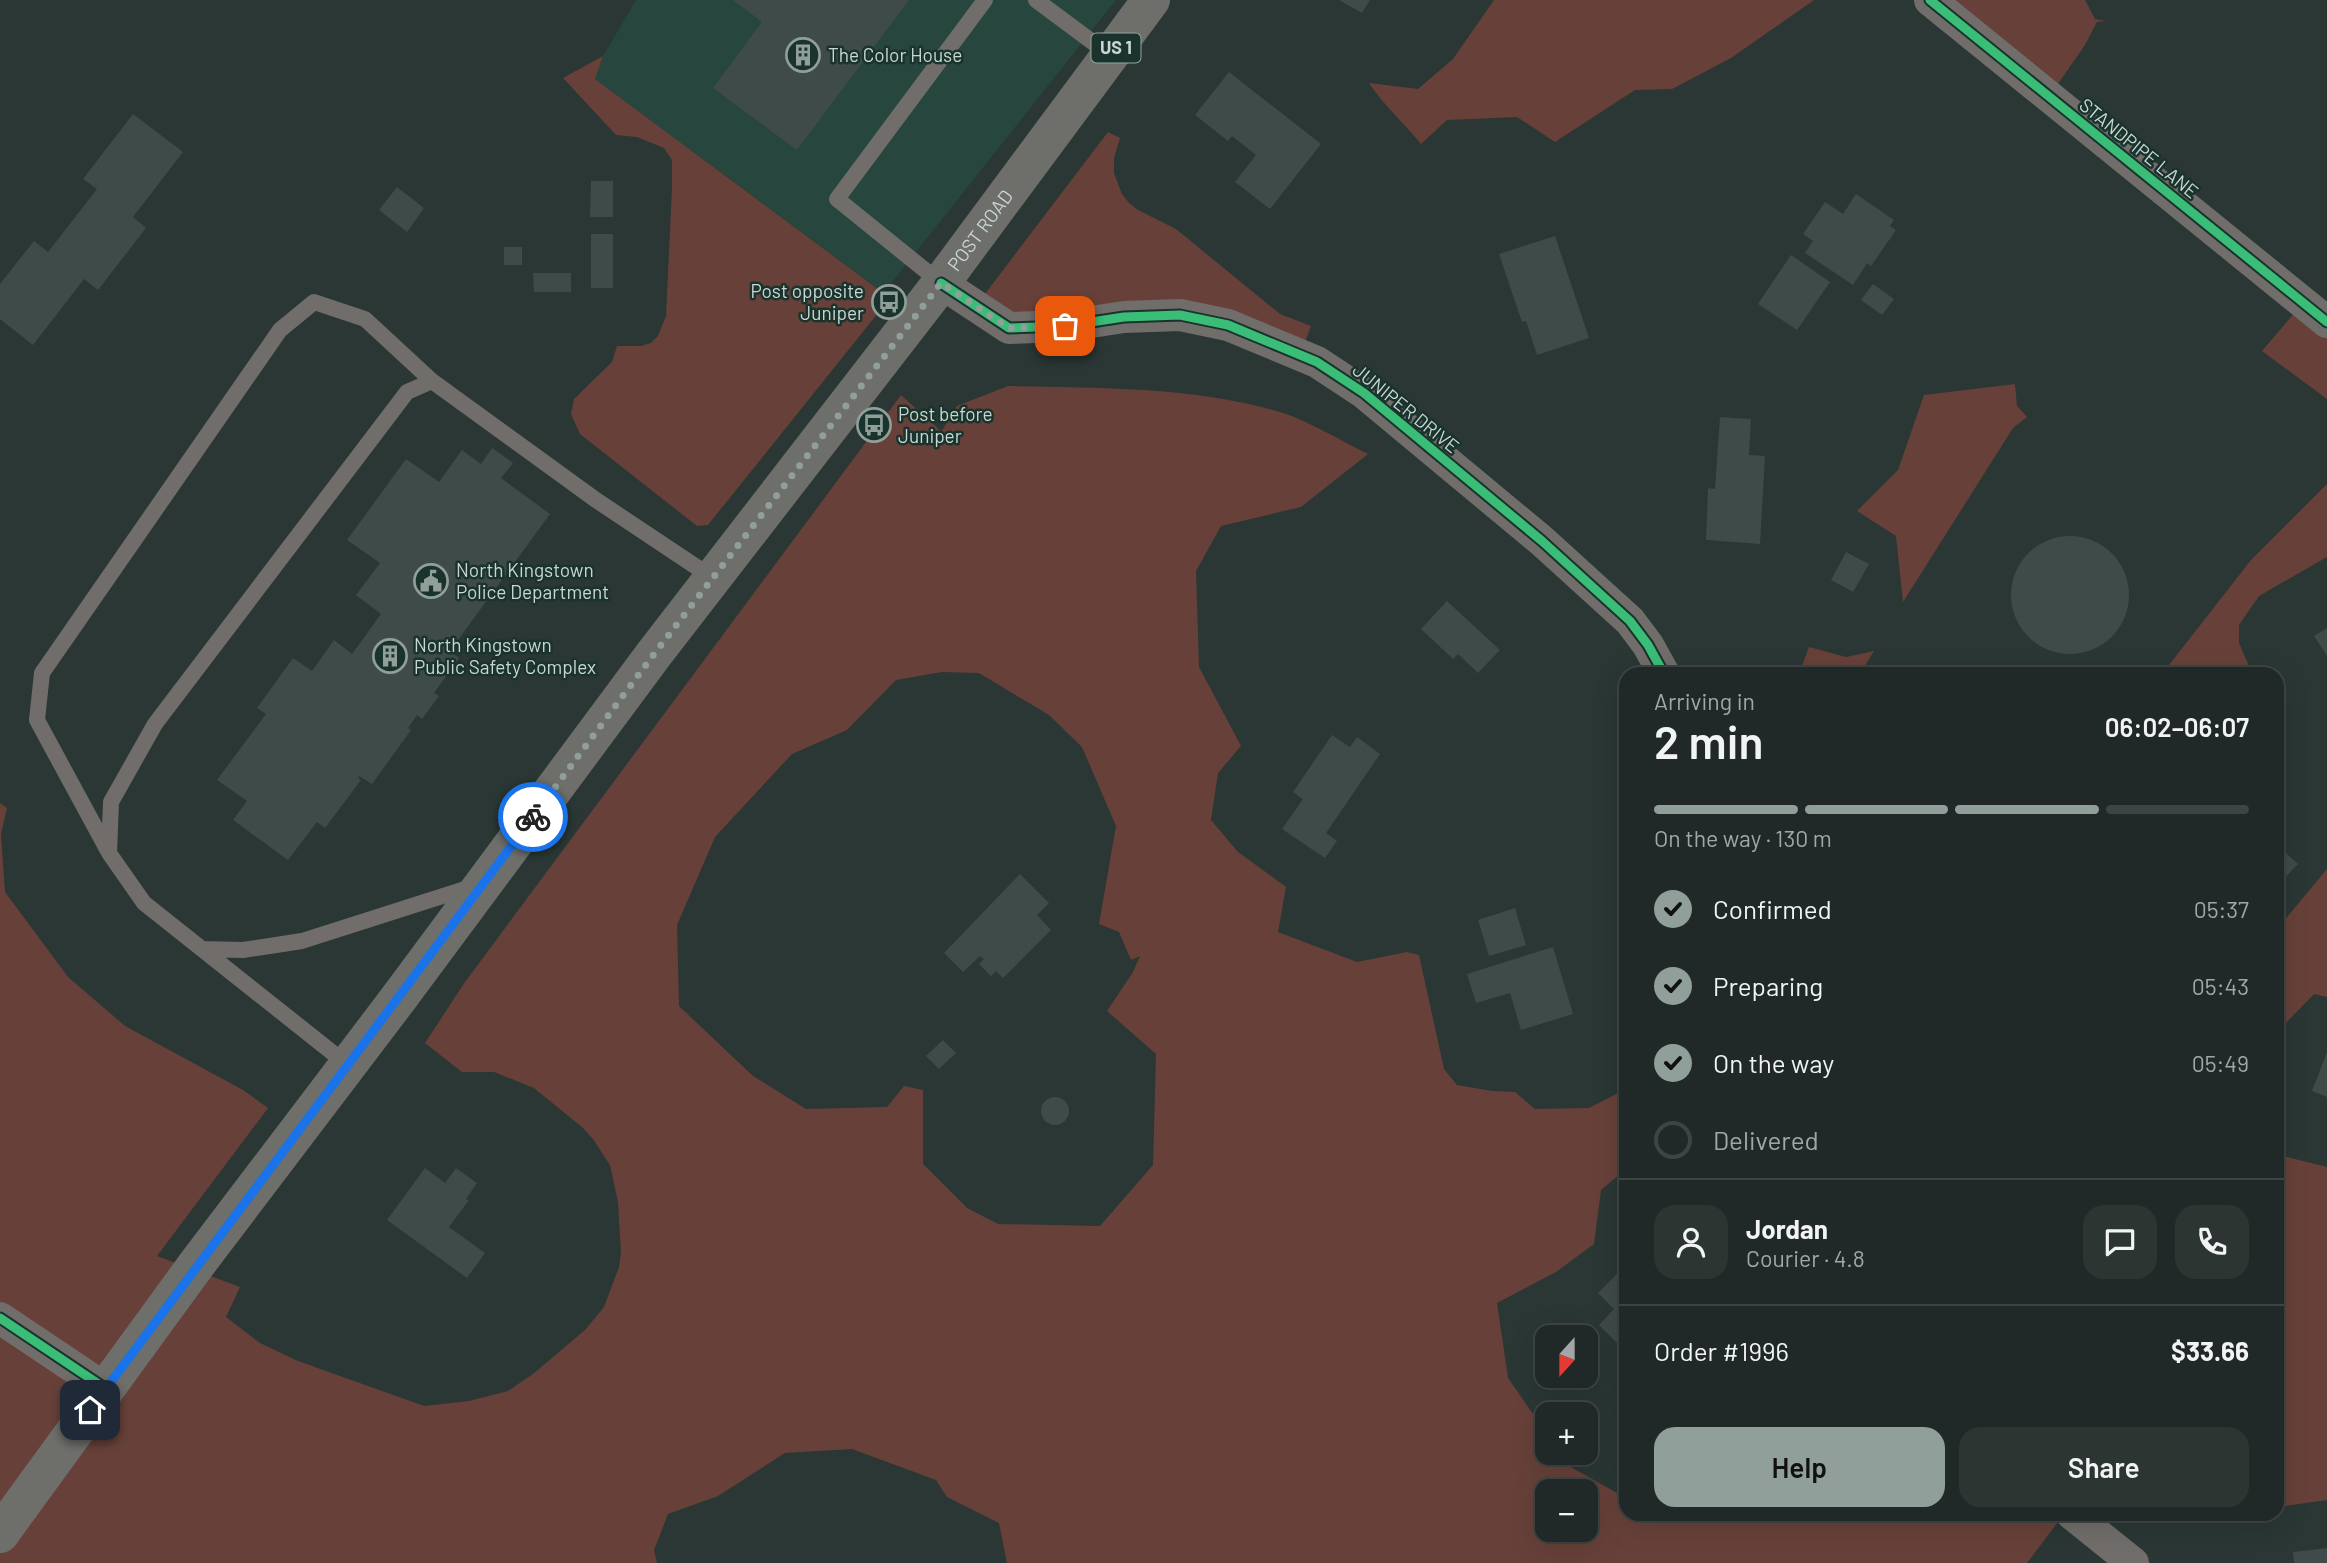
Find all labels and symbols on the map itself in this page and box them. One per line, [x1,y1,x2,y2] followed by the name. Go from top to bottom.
[1092,33,1140,62] road number: US 1
[784,36,822,74] building icon: The Color House
[828,43,962,66] place label: The Color House
[2075,93,2203,203] street label: STANDPIPE LANE
[942,185,1017,275] street label: POST ROAD
[751,279,864,324] place label: Post opposite Juniper
[870,283,908,321] bus stop icon: Post opposite Juniper
[1035,296,1095,356] pin
[1349,358,1464,457] street label: JUNIPER DRIVE
[898,402,993,447] place label: Post before Juniper
[855,406,893,444] bus stop icon: Post before Juniper
[456,558,609,603] place label: North Kingstown Police Department
[412,562,450,600] public building icon: North Kingstown Police Department
[414,633,596,678] place label: North Kingstown Public Safety Complex
[371,637,409,675] building icon: North Kingstown Public Safety Complex
[498,782,568,852] courier
[1535,1325,1598,1388] north arrow
[60,1380,120,1440] pin

